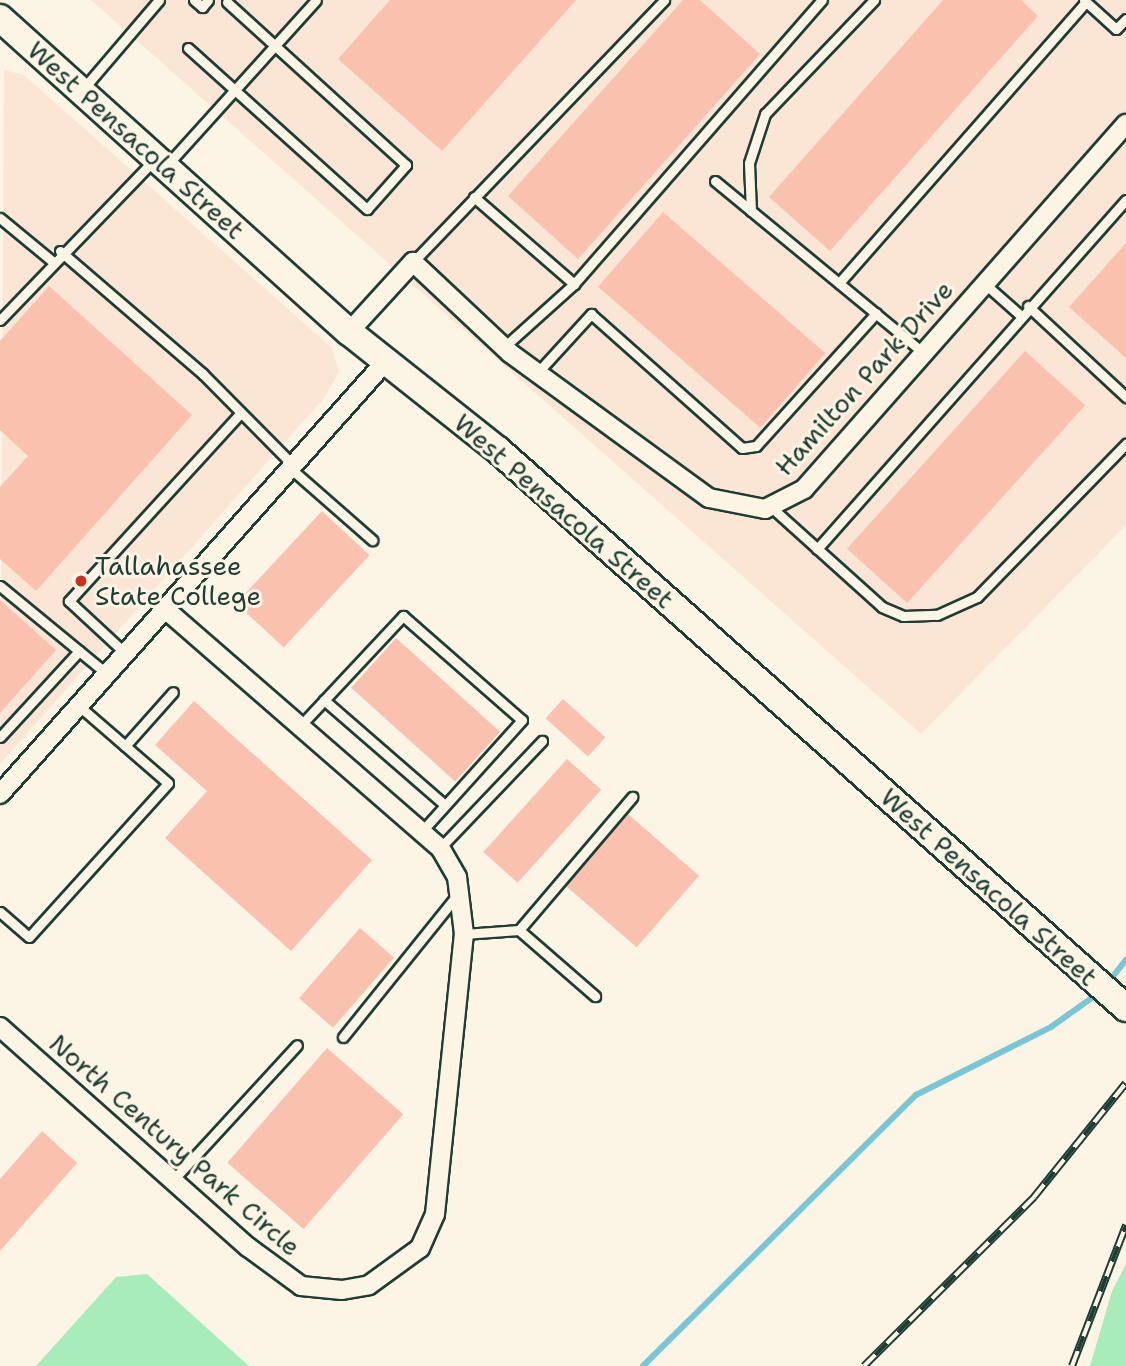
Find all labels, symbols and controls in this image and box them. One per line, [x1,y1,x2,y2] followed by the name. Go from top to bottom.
[21,34,251,246] street label: West Pensacola Street
[768,274,960,482] street label: Hamilton Park Drive
[448,407,680,615] street label: West Pensacola Street
[95,550,261,612] place label: Tallahassee State College
[73,573,89,589] marker: Tallahassee State College
[874,781,1104,993] street label: West Pensacola Street
[43,1027,307,1263] street label: North Century Park Circle

